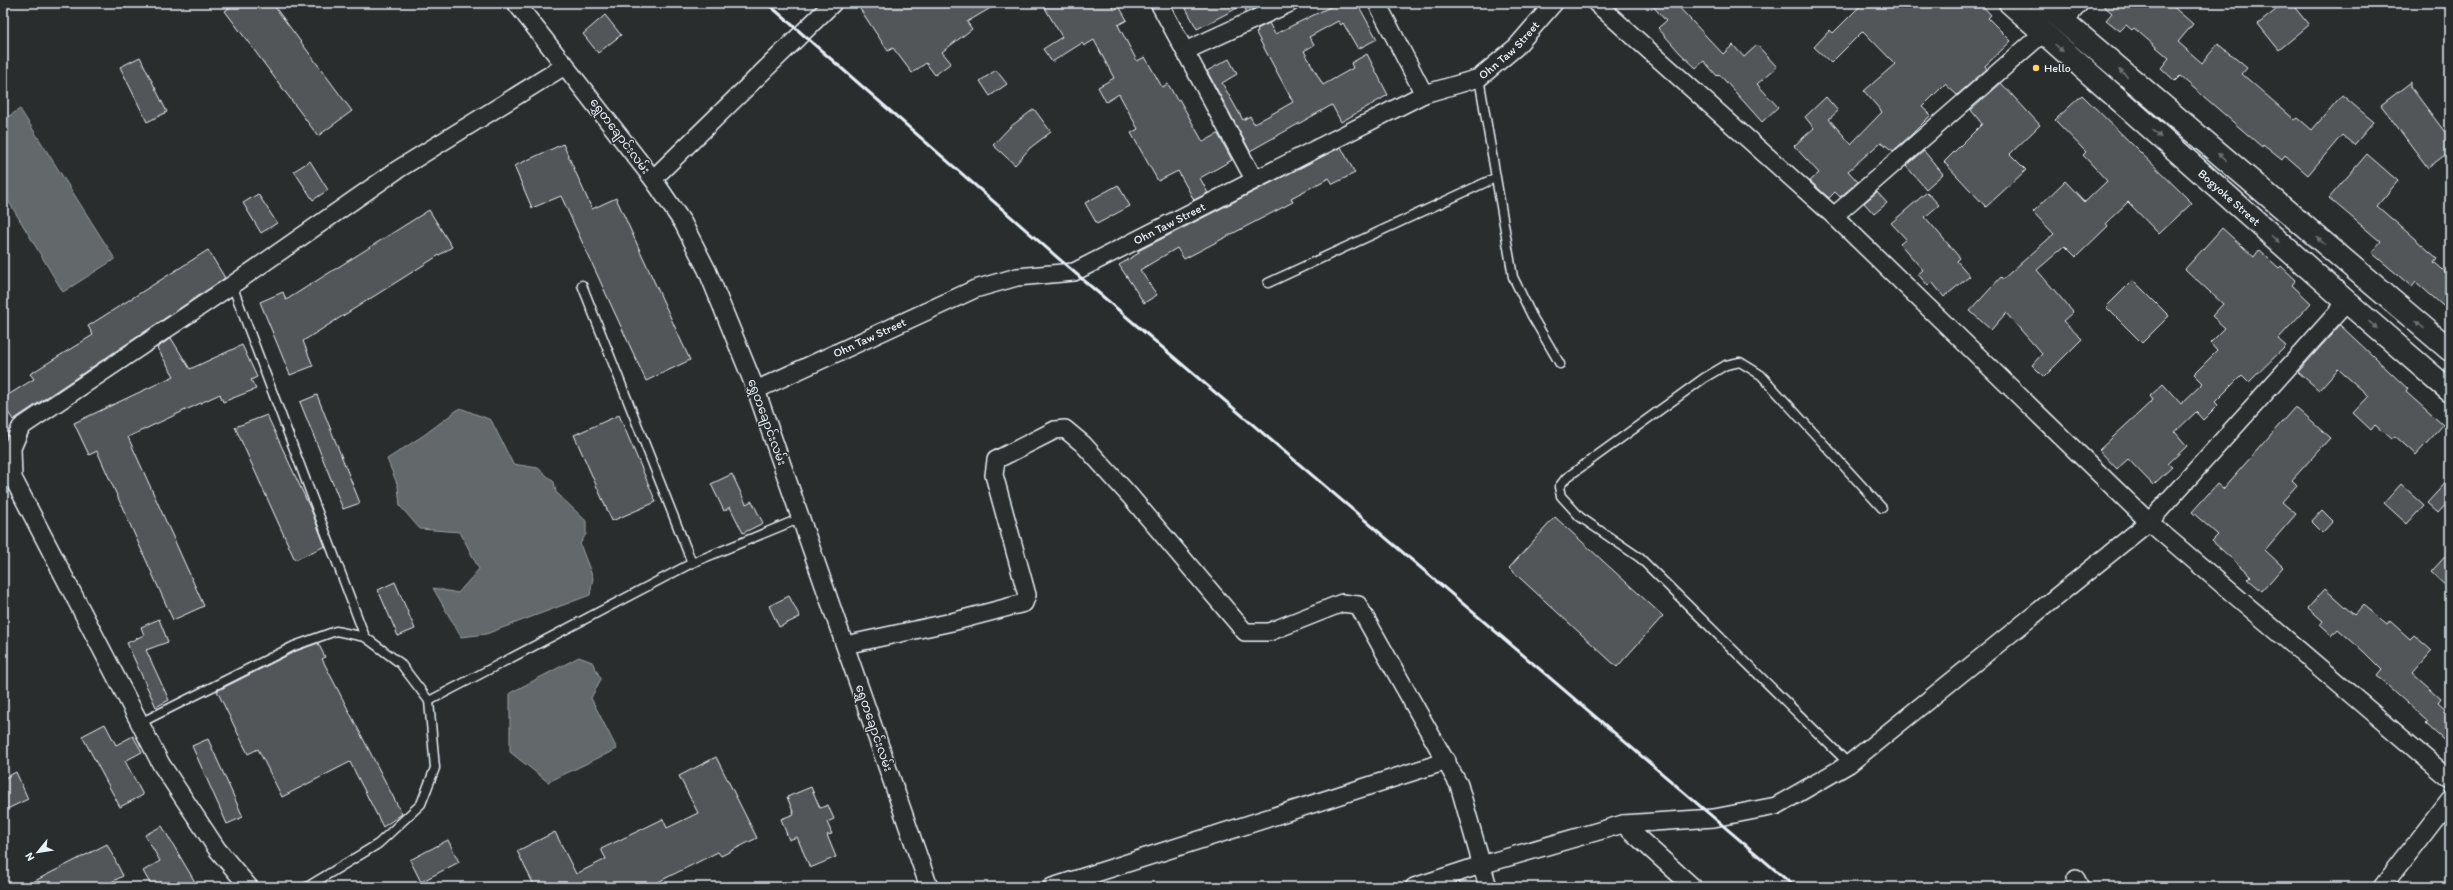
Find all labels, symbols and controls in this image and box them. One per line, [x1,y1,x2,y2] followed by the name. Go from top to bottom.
[1476,18,1543,82] street label: Ohn Taw Street
[2055,43,2064,52] one-way arrow
[2044,61,2071,75] place label: Hello
[2031,63,2041,73] marker: Hello
[2117,68,2128,77] one-way arrow
[585,94,655,178] street label: ရွှေတချောင်းလမ်း
[2152,129,2161,138] one-way arrow
[2216,152,2227,161] one-way arrow
[2195,166,2263,229] street label: Bogyoke Street
[1131,199,1208,248] street label: Ohn Taw Street
[2270,234,2280,243] one-way arrow
[2316,236,2326,245] one-way arrow
[831,315,909,361] street label: Ohn Taw Street
[2367,320,2378,329] one-way arrow
[2416,321,2425,330] one-way arrow
[742,376,791,468] street label: ရွှေတချောင်းလမ်း
[850,682,897,774] street label: ရွှေတချောင်းလမ်း
[18,832,58,872] north arrow
[22,850,37,863] text: N

